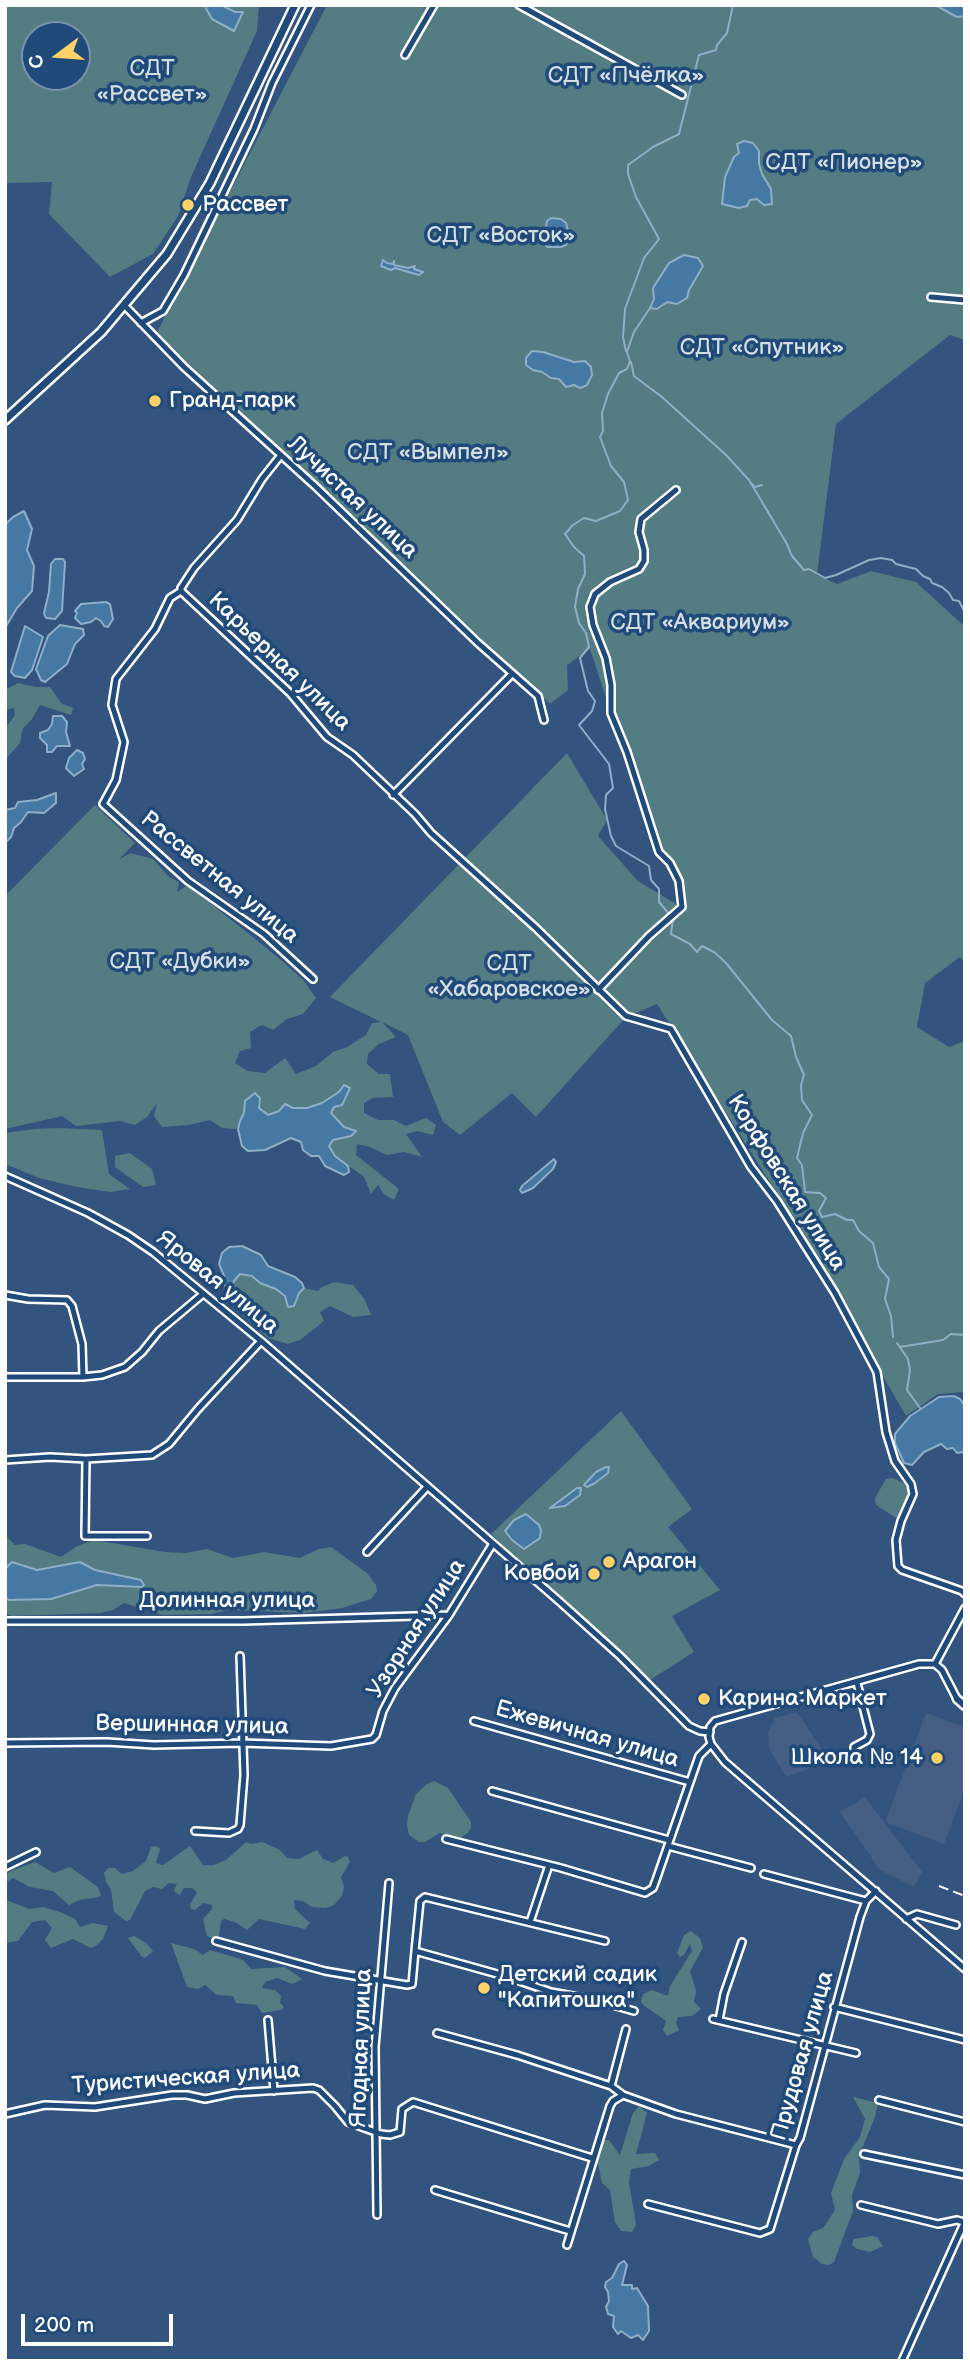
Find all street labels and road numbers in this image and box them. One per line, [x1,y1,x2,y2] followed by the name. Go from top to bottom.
[281,431,423,565] street label: Лучистая улица
[202,587,356,737] street label: Карьерная улица
[134,806,304,950] street label: Рассветная улица
[721,1090,851,1276] street label: Корфовская улица
[150,1225,284,1341] street label: Яровая улица
[362,1554,472,1704] street label: Узорная улица
[139,1587,315,1615] street label: Долинная улица
[492,1696,682,1774] street label: Ежевичная улица
[95,1711,289,1741] street label: Вершинная улица
[345,1968,379,2128] street label: Ягодная улица
[766,1968,840,2144] street label: Прудовая улица
[71,2057,301,2101] street label: Туристическая улица

